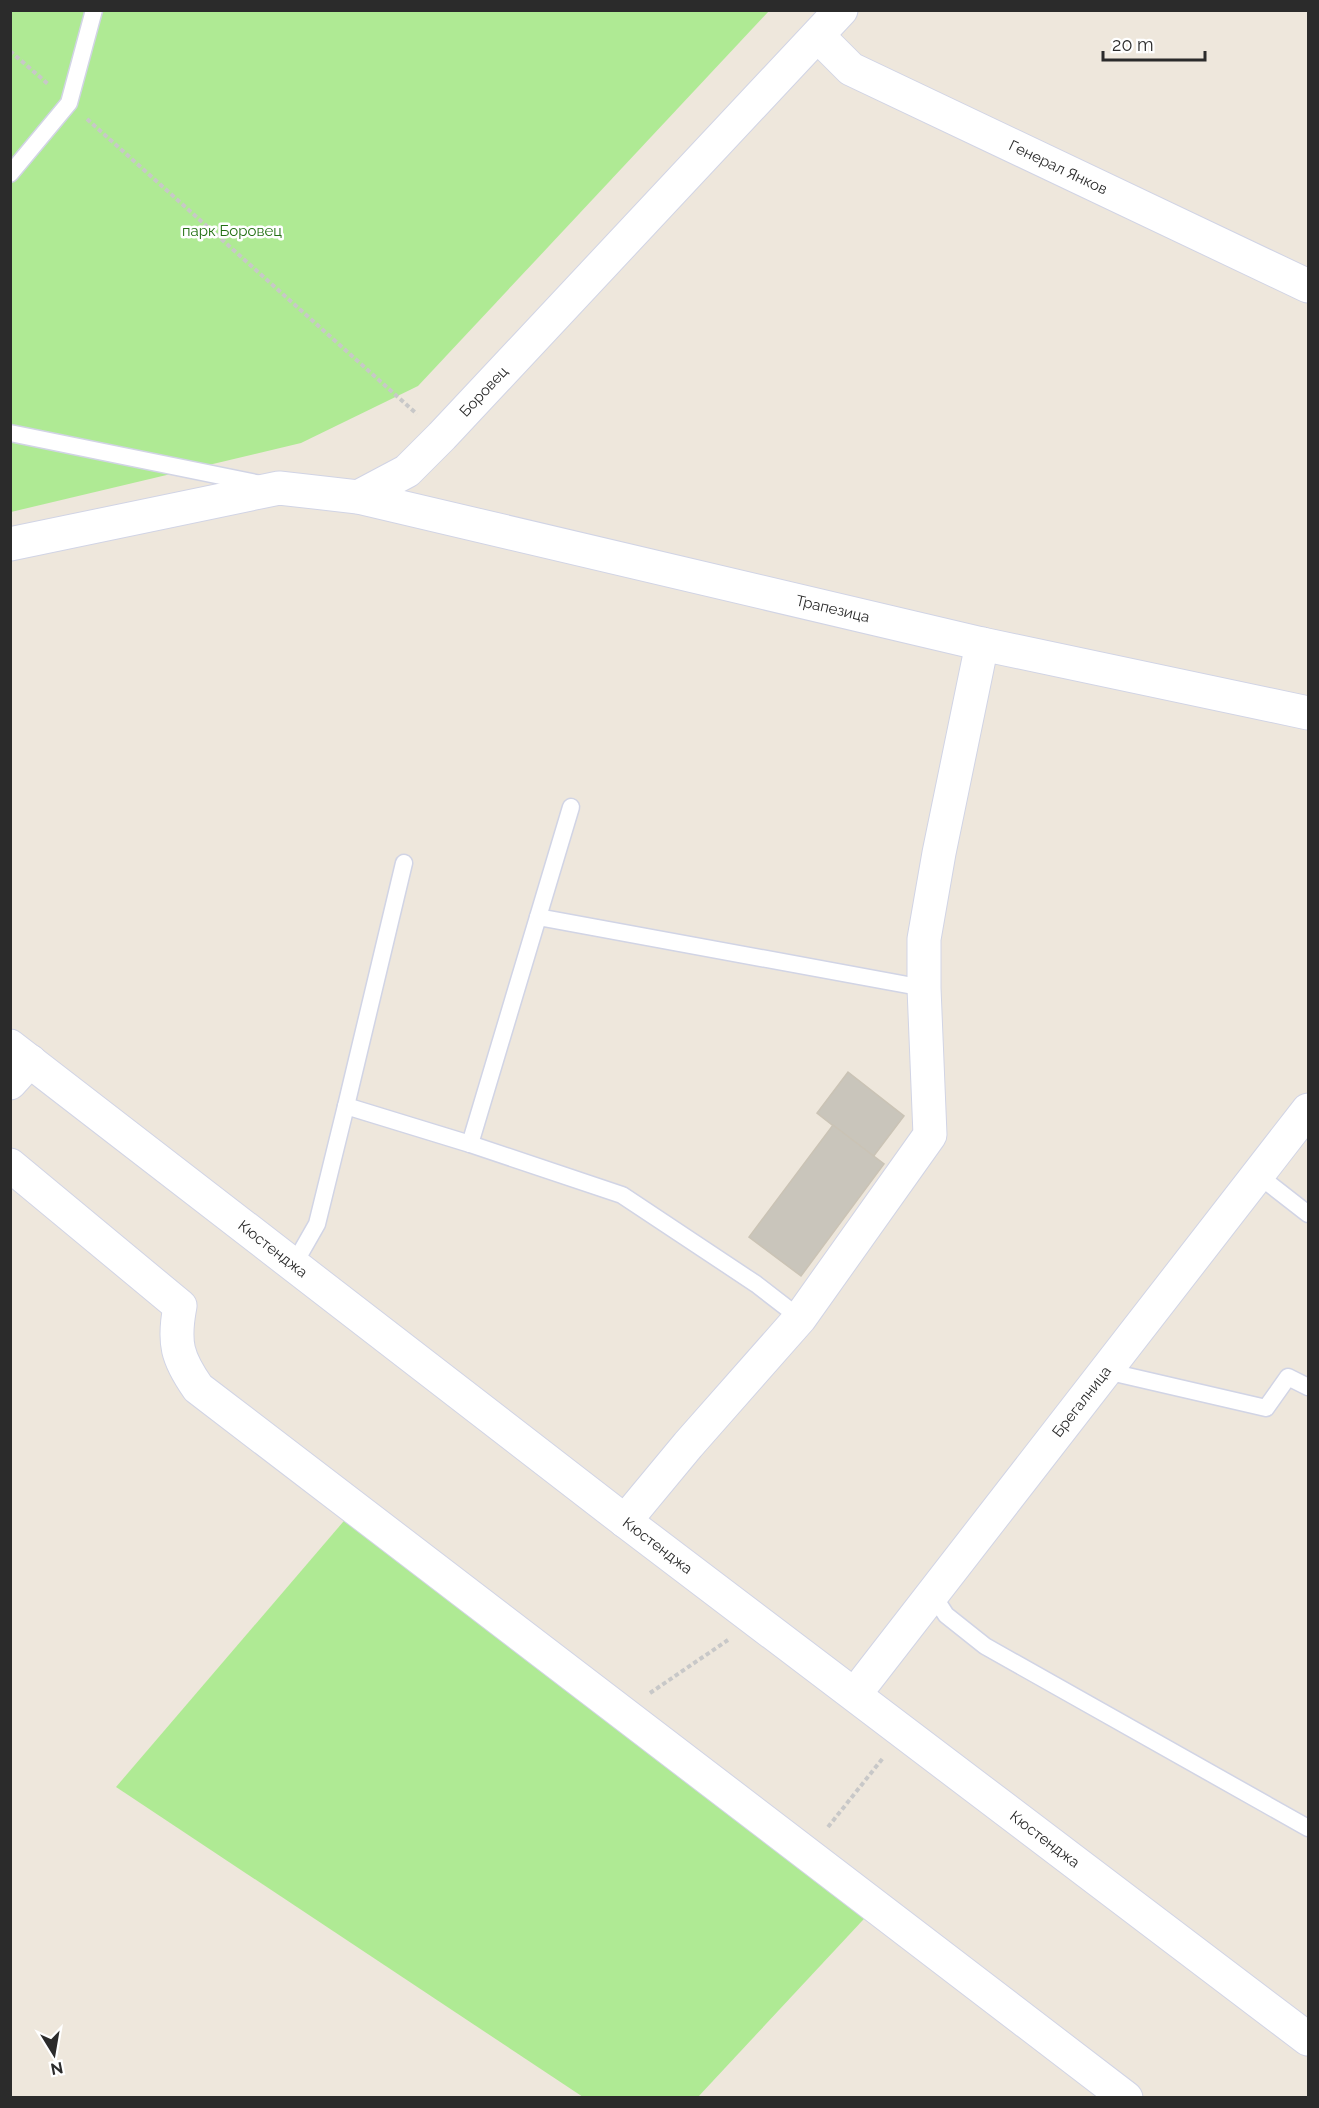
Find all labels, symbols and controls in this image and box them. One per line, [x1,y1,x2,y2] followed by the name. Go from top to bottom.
[1103,24,1205,62] scale bar
[1112,34,1154,55] text: 20 m
[1006,136,1110,198] street label: Генерал Янков
[182,222,282,240] park label: парк Боровец
[456,362,512,420] street label: Боровец
[794,591,871,626] street label: Трапезица
[234,1216,311,1281] street label: Кюстенджа
[1049,1362,1115,1441] street label: Брегалница
[619,1514,696,1578] street label: Кюстенджа
[1006,1807,1083,1872] street label: Кюстенджа
[24,2024,84,2084] north arrow
[49,2058,65,2079] text: N

